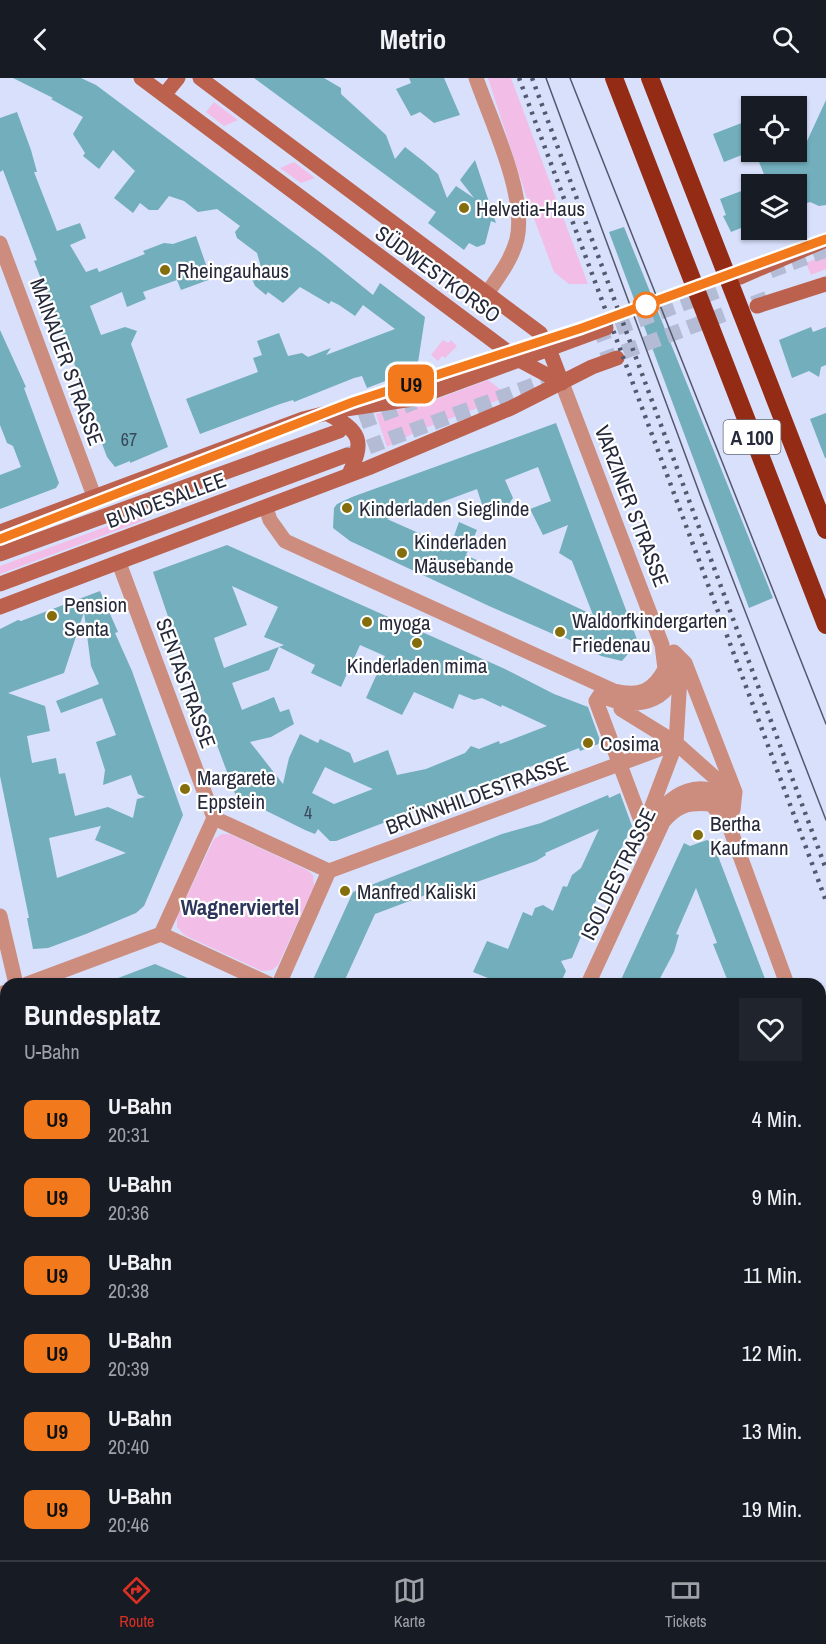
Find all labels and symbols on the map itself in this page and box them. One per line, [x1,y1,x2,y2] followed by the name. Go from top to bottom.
[476,194,585,223] place label: Helvetia-Haus
[457,201,471,215] marker: Helvetia-Haus
[369,219,507,329] street label: SÜDWESTKORSO
[177,256,289,285] place label: Rheingauhaus
[158,263,172,277] marker: Rheingauhaus
[23,274,111,450] street label: MAINAUER STRASSE
[633,292,659,318] unlabelled marker
[384,364,438,404] line badge: U9
[724,420,780,454] road number: A 100
[588,421,676,591] street label: VARZINER STRASSE
[121,427,137,452] house number: 67
[102,465,230,535] street label: BUNDESALLEE
[359,494,529,523] place label: Kinderladen Sieglinde
[340,501,354,515] marker: Kinderladen Sieglinde
[414,527,514,580] place label: Kinderladen Mäusebande
[395,546,409,560] marker: Kinderladen Mäusebande
[64,590,127,643] place label: Pension Senta
[572,606,727,659] place label: Waldorfkindergarten Friedenau
[379,608,431,637] place label: myoga
[45,609,59,623] marker: Pension Senta
[149,614,223,752] street label: SENTASTRASSE
[360,615,374,629] marker: myoga
[553,625,567,639] marker: Waldorfkindergarten Friedenau
[410,636,424,650] marker: Kinderladen mima
[347,651,488,680] place label: Kinderladen mima
[600,729,660,758] place label: Cosima
[581,736,595,750] marker: Cosima
[382,748,572,842] street label: BRÜNNHILDESTRASSE
[197,763,275,816] place label: Margarete Eppstein
[178,782,192,796] marker: Margarete Eppstein
[304,800,312,825] house number: 4
[574,803,662,945] street label: ISOLDESTRASSE
[710,809,789,862] place label: Bertha Kaufmann
[691,828,705,842] marker: Bertha Kaufmann
[357,877,477,906] place label: Manfred Kaliski
[338,884,352,898] marker: Manfred Kaliski
[181,892,299,922] district label: Wagnerviertel

